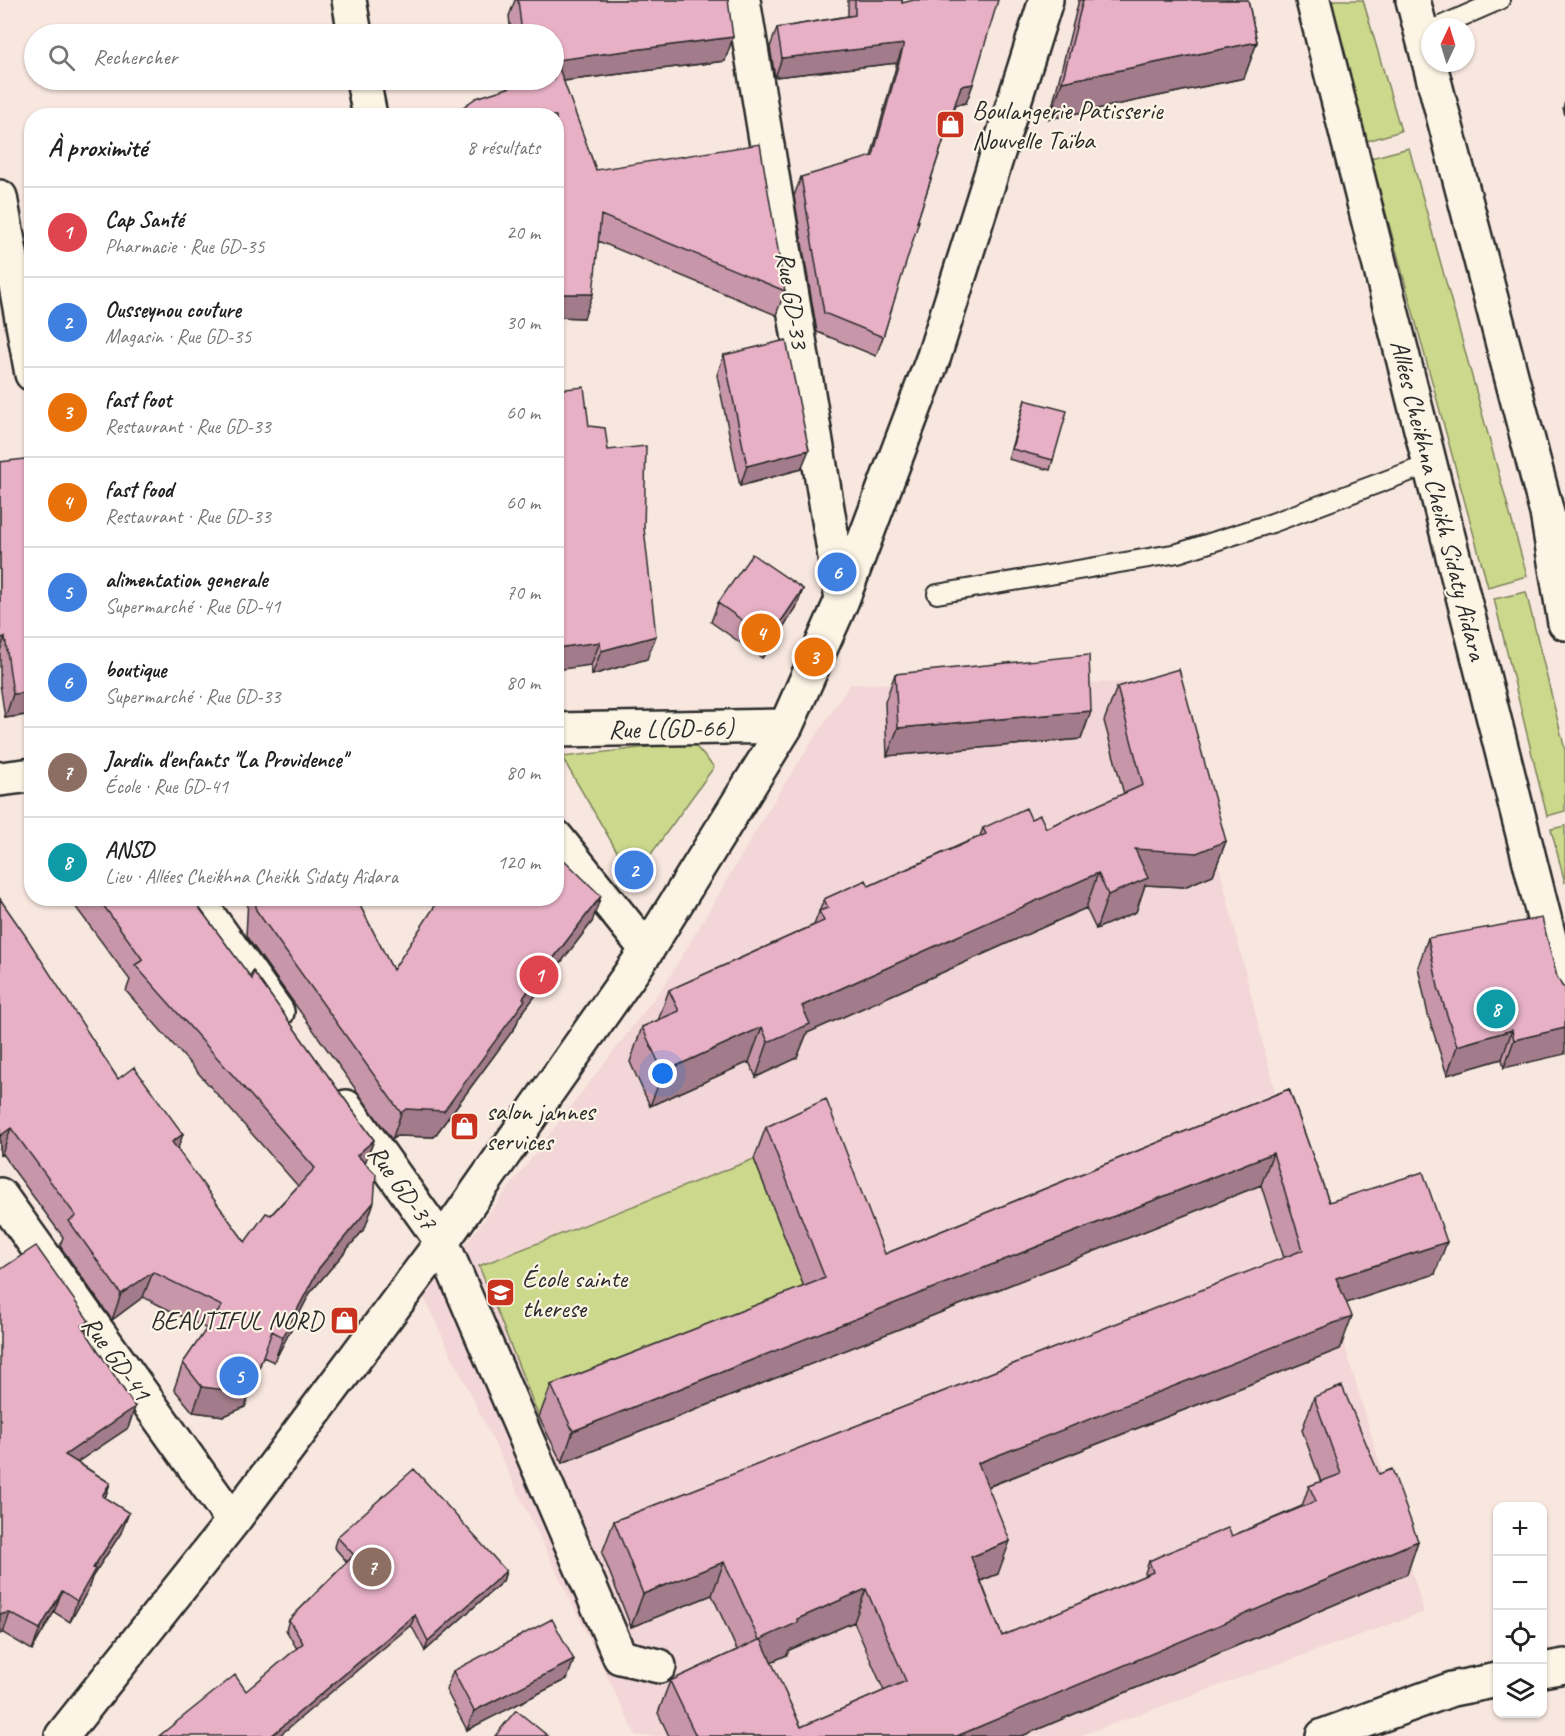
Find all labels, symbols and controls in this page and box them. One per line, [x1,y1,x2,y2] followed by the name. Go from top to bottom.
[1421,18,1475,72] north arrow
[24,24,564,90] search box
[45,41,78,74] icon: search
[93,43,177,71] text: Rechercher
[972,94,1164,157] place label: Boulangerie Patisserie Nouvelle Taïba
[935,109,967,141] shop icon: Boulangerie Patisserie Nouvelle Taïba
[48,131,147,164] text: À proximité
[467,135,540,160] text: 8 résultats
[105,206,183,234] text: Cap Santé
[63,220,72,245] text: 1
[506,220,540,245] text: 20 m
[105,234,265,259] text: Pharmacie · Rue GD-35
[769,249,817,353] street label: Rue GD-33
[105,296,241,324] text: Ousseynou couture
[63,310,72,335] text: 2
[506,310,540,335] text: 30 m
[105,324,251,349] text: Magasin · Rue GD-35
[1383,337,1495,665] street label: Allées Cheikhna Cheikh Sidaty Aîdara
[105,386,171,414] text: fast foot
[63,400,72,425] text: 3
[506,400,540,425] text: 60 m
[105,414,271,439] text: Restaurant · Rue GD-33
[105,476,173,504] text: fast food
[63,490,72,515] text: 4
[506,490,540,515] text: 60 m
[105,504,271,529] text: Restaurant · Rue GD-33
[818,550,856,594] pin: 6
[105,566,267,594] text: alimentation generale
[63,580,72,605] text: 5
[506,580,540,605] text: 70 m
[105,594,281,619] text: Supermarché · Rue GD-41
[742,610,780,656] pin: 4
[794,634,834,680] pin: 3
[105,656,166,684] text: boutique
[63,670,72,695] text: 6
[506,670,540,695] text: 80 m
[105,684,281,709] text: Supermarché · Rue GD-33
[608,711,735,746] street label: Rue L(GD-66)
[105,746,347,774] text: Jardin d'enfants "La Providence"
[63,760,72,785] text: 7
[506,760,540,785] text: 80 m
[105,774,228,799] text: École · Rue GD-41
[105,836,154,864] text: ANSD
[614,848,654,892] pin: 2
[63,850,72,875] text: 8
[497,850,540,875] text: 120 m
[105,864,398,889] text: Lieu · Allées Cheikhna Cheikh Sidaty Aîdara
[520,952,558,998] pin: 1
[1476,986,1516,1032] pin: 8
[648,1059,677,1088] your location
[486,1095,597,1158] place label: salon jannes services
[449,1110,481,1142] shop icon: salon jannes services
[361,1138,445,1237] street label: Rue GD-37
[522,1262,628,1325] place label: École sainte therese
[485,1277,517,1309] school or university icon: École sainte therese
[150,1304,325,1337] place label: BEAUTIFUL NORD
[328,1304,360,1336] shop icon: BEAUTIFUL NORD
[75,1309,159,1408] street label: Rue GD-41
[220,1354,258,1398] pin: 5
[1493,1502,1547,1718] map controls
[1493,1502,1547,1556] button: +
[352,1544,392,1590] pin: 7
[1493,1556,1547,1610] button: −
[1493,1610,1547,1664] button: locate
[1493,1664,1547,1718] button: layers

